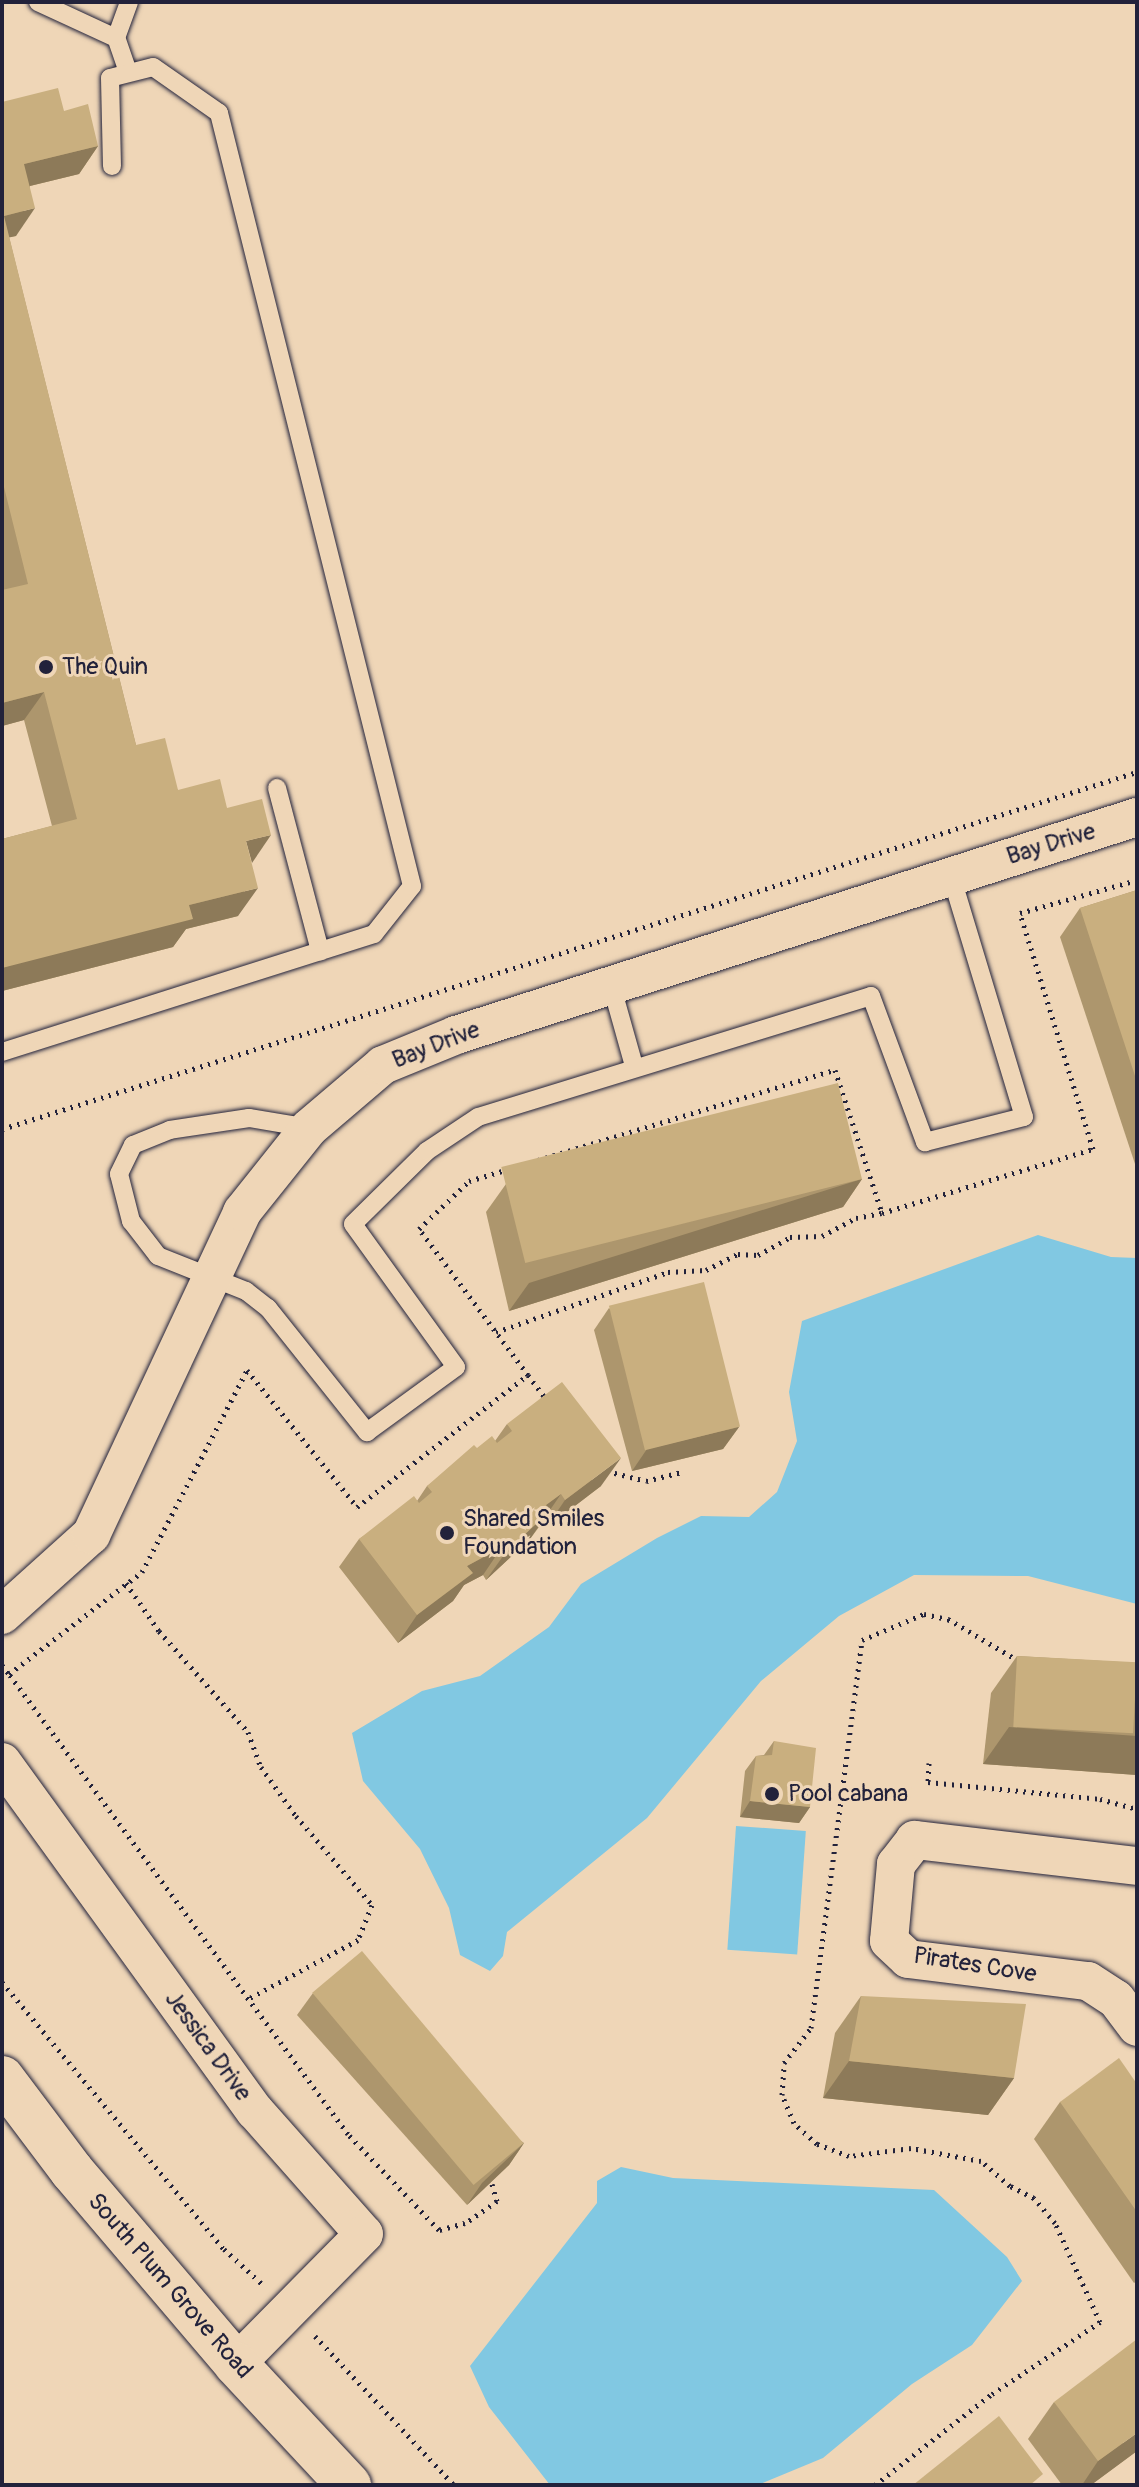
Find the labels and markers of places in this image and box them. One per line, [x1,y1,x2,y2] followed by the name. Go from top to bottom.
[62,653,148,681] place label: The Quin
[37,658,55,676] marker: The Quin
[463,1505,604,1561] place label: Shared Smiles Foundation
[438,1524,456,1542] marker: Shared Smiles Foundation
[788,1780,908,1808] place label: Pool cabana
[763,1785,781,1803] marker: Pool cabana

